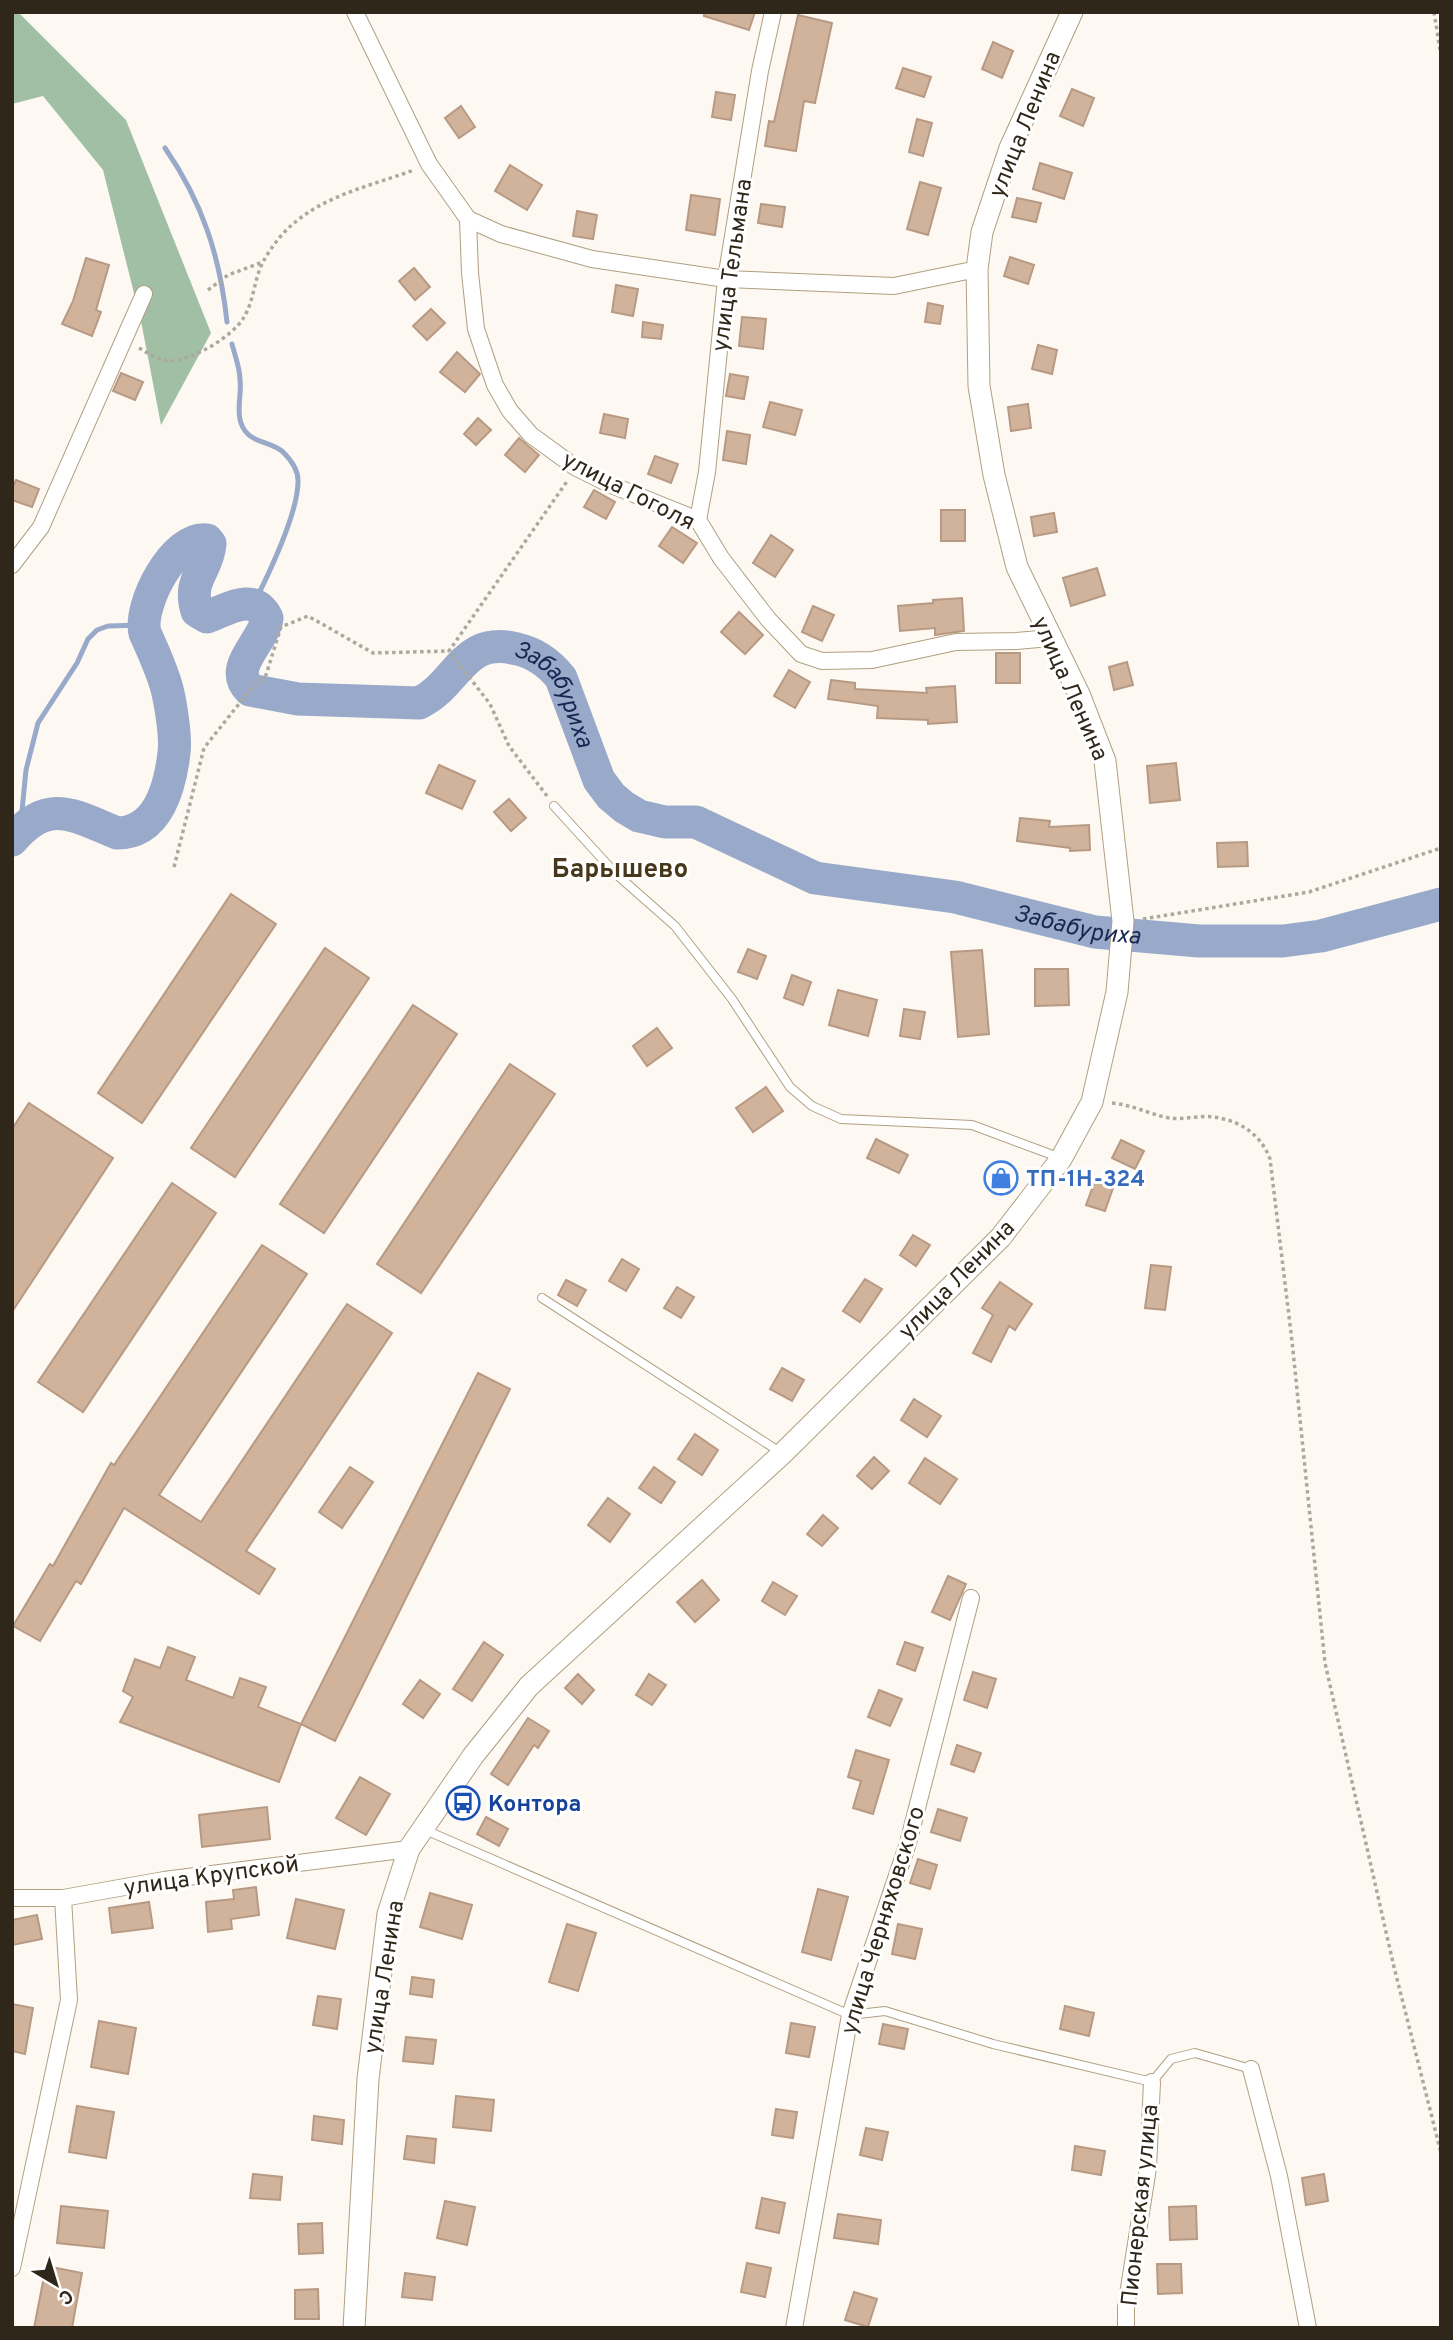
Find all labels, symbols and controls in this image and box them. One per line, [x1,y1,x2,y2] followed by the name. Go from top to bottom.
[984,48,1069,202] street label: улица Ленина
[707,177,760,354] street label: улица Тельмана
[557,446,699,538] street label: улица Гоголя
[1024,612,1114,766] street label: улица Ленина
[511,636,599,753] water label: Забабуриха
[552,854,688,887] district label: Барышево
[1011,899,1142,953] water label: Забабуриха
[982,1159,1020,1197] shop icon: ТП-1Н-324
[1026,1166,1145,1195] place label: ТП-1Н-324
[893,1215,1022,1347] street label: улица Ленина
[444,1784,482,1822] bus stop icon: Контора
[488,1791,581,1820] place label: Контора
[836,1803,933,2038] street label: улица Черняховского
[122,1851,301,1904] street label: улица Крупской
[359,1898,412,2056] street label: улица Ленина
[1116,2103,1167,2308] street label: Пионерская улица
[21,2249,91,2319] north arrow
[53,2283,77,2309] text: С

